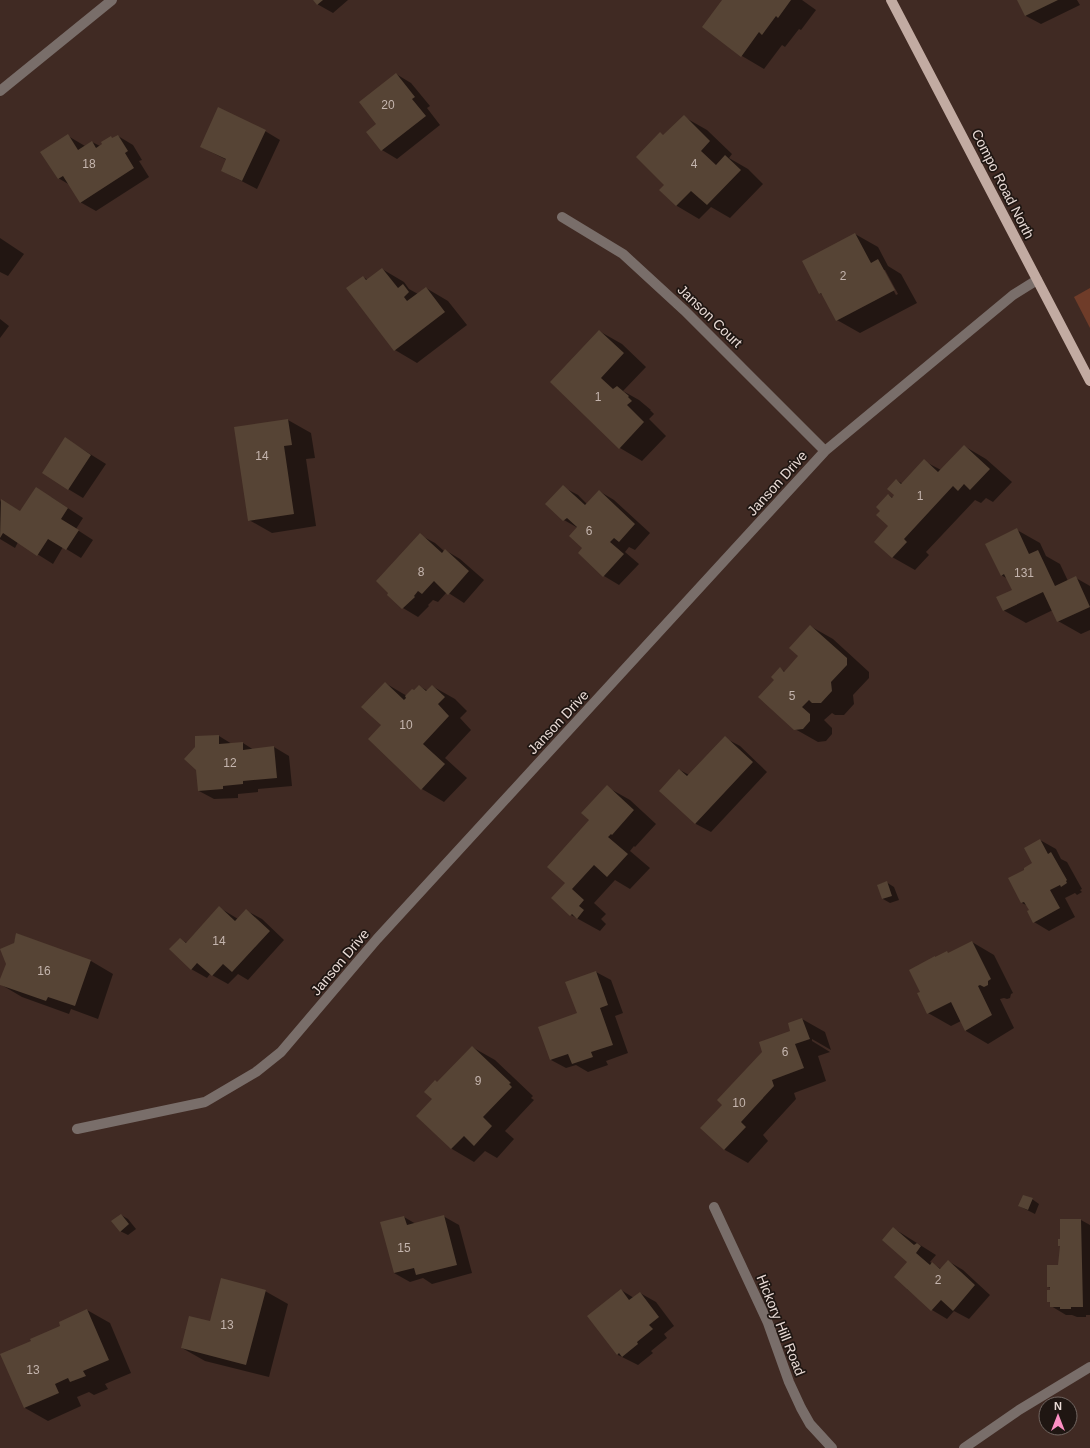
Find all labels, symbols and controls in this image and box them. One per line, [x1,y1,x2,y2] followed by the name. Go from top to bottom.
[381,98,395,112] house number: 20
[968,127,1038,241] street label: Compo Road North
[82,157,96,171] house number: 18
[691,157,698,171] house number: 4
[840,269,847,283] house number: 2
[674,281,746,351] street label: Janson Court
[595,390,602,404] house number: 1
[744,447,810,519] street label: Janson Drive
[255,449,269,463] house number: 14
[917,489,924,503] house number: 1
[586,524,593,538] house number: 6
[418,565,425,579] house number: 8
[1014,566,1034,580] house number: 131
[524,687,592,757] street label: Janson Drive
[789,689,796,703] house number: 5
[399,718,413,732] house number: 10
[223,756,237,770] house number: 12
[308,925,373,998] street label: Janson Drive
[212,934,226,948] house number: 14
[37,964,51,978] house number: 16
[782,1045,789,1059] house number: 6
[475,1074,482,1088] house number: 9
[732,1096,746,1110] house number: 10
[397,1241,411,1255] house number: 15
[753,1272,809,1378] street label: Hickory Hill Road
[935,1273,942,1287] house number: 2
[220,1318,234,1332] house number: 13
[26,1363,40,1377] house number: 13
[1038,1396,1078,1436] north arrow
[1054,1400,1062,1412] text: N

